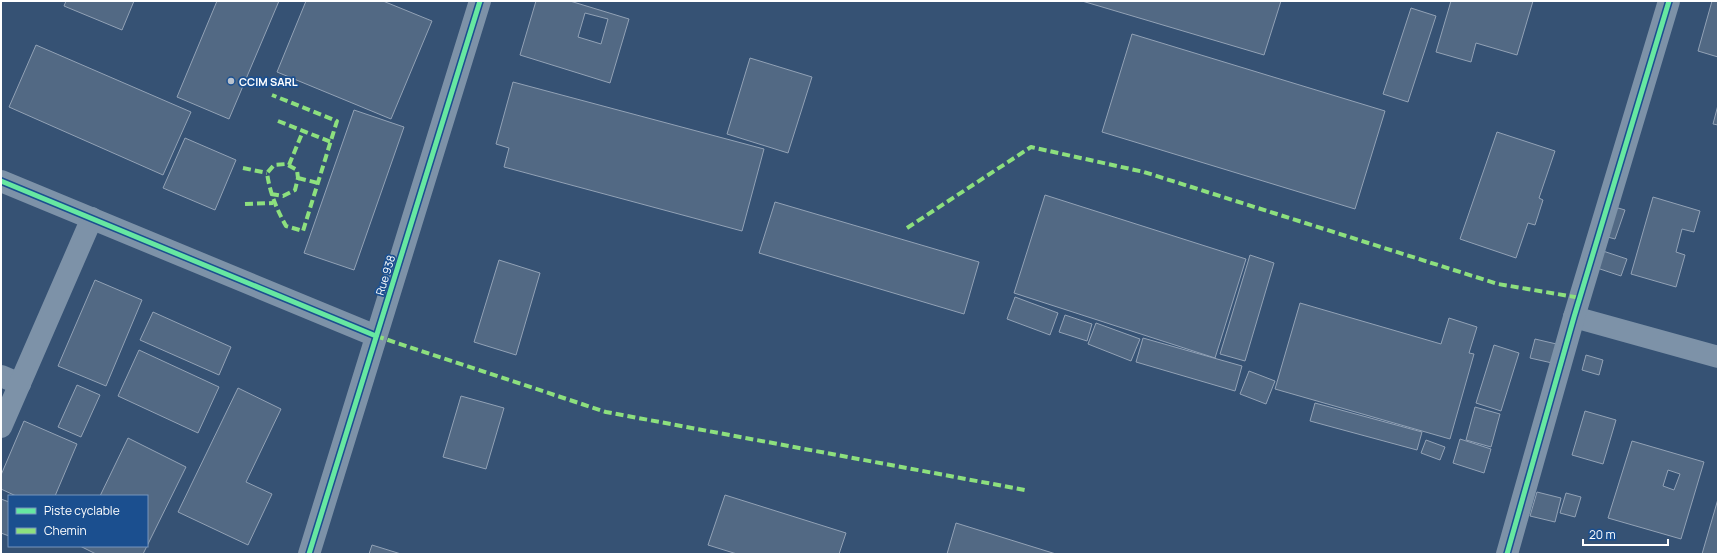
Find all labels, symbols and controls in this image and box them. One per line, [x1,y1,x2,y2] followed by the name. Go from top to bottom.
[239,74,298,89] place label: CCIM SARL
[226,76,236,86] marker: CCIM SARL
[372,253,398,297] street label: Rue 938
[8,495,148,547] legend
[44,502,120,519] text: Piste cyclable
[1583,521,1668,547] scale bar
[44,522,87,539] text: Chemin
[1589,526,1616,543] text: 20 m

